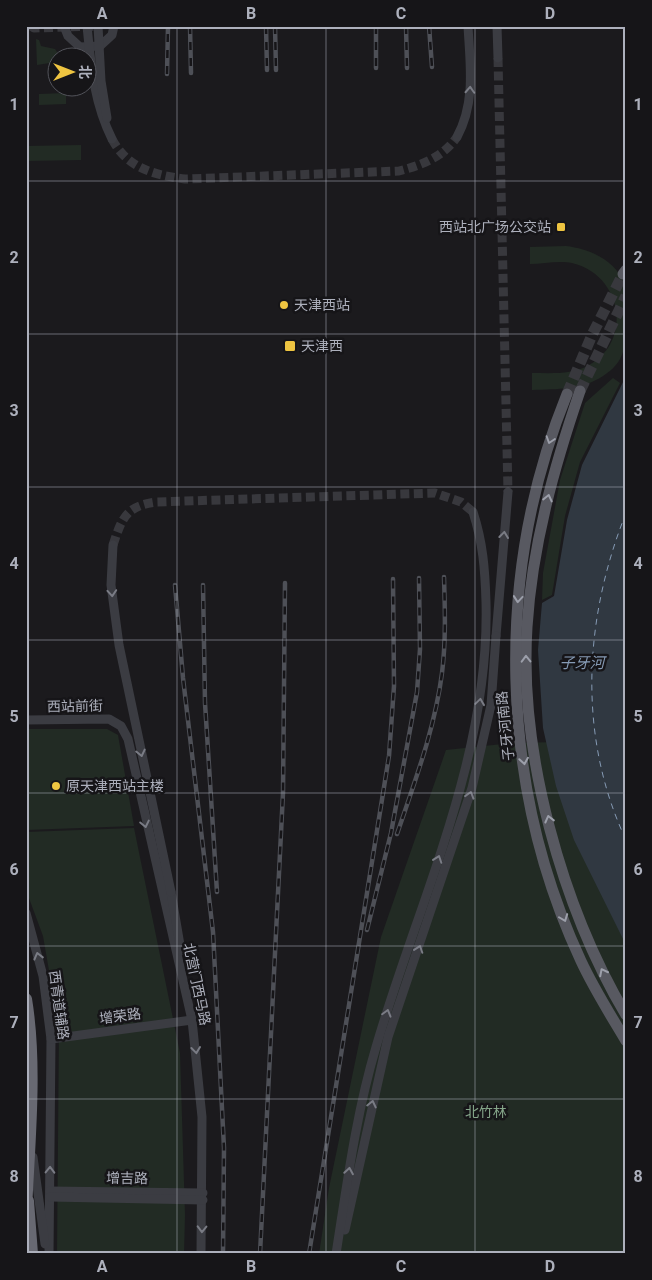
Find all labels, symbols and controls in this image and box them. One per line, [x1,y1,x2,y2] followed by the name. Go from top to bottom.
[97,4,108,23] text: A
[246,4,256,23] text: B
[396,4,406,23] text: C
[545,4,555,23] text: D
[48,48,98,98] north arrow
[77,65,93,79] text: 北
[465,86,476,94] one-way arrow
[9,95,19,114] text: 1
[633,95,643,114] text: 1
[439,219,551,235] place label: 西站北广场公交站
[555,221,567,233] marker: 西站北广场公交站
[9,248,19,267] text: 2
[633,248,643,267] text: 2
[294,297,350,313] place label: 天津西站
[278,299,290,311] marker: 天津西站
[301,338,343,354] place label: 天津西
[283,339,297,353] marker: 天津西
[9,401,19,420] text: 3
[633,401,643,420] text: 3
[546,435,556,443] one-way arrow
[542,494,553,503] one-way arrow
[498,531,509,539] one-way arrow
[9,554,19,573] text: 4
[633,554,643,573] text: 4
[106,590,117,598] one-way arrow
[512,595,523,603] one-way arrow
[559,654,607,672] water label: 子牙河
[521,655,531,662] one-way arrow
[493,690,517,762] street label: 子牙河南路
[47,698,103,714] street label: 西站前街
[474,698,485,706] one-way arrow
[9,707,19,726] text: 5
[633,707,643,726] text: 5
[135,749,146,758] one-way arrow
[518,756,528,765] one-way arrow
[66,778,164,794] place label: 原天津西站主楼
[50,780,62,792] marker: 原天津西站主楼
[465,791,475,799] one-way arrow
[544,815,555,824] one-way arrow
[140,819,150,828] one-way arrow
[432,855,442,864] one-way arrow
[9,860,19,879] text: 6
[633,860,643,879] text: 6
[558,913,568,922] one-way arrow
[180,941,214,1027] street label: 北营门西马路
[413,945,423,954] one-way arrow
[33,952,44,961] one-way arrow
[599,968,609,977] one-way arrow
[46,969,72,1041] street label: 西青道辅路
[98,1005,142,1027] street label: 增荣路
[381,1010,391,1018] one-way arrow
[9,1013,19,1032] text: 7
[633,1013,643,1032] text: 7
[190,1046,201,1054] one-way arrow
[366,1100,377,1109] one-way arrow
[465,1104,507,1120] park label: 北竹林
[45,1166,56,1174] one-way arrow
[9,1167,19,1186] text: 8
[344,1167,354,1175] one-way arrow
[633,1167,643,1186] text: 8
[106,1170,148,1186] street label: 增吉路
[197,1225,208,1233] one-way arrow
[97,1257,108,1276] text: A
[246,1257,256,1276] text: B
[396,1257,406,1276] text: C
[545,1257,555,1276] text: D

